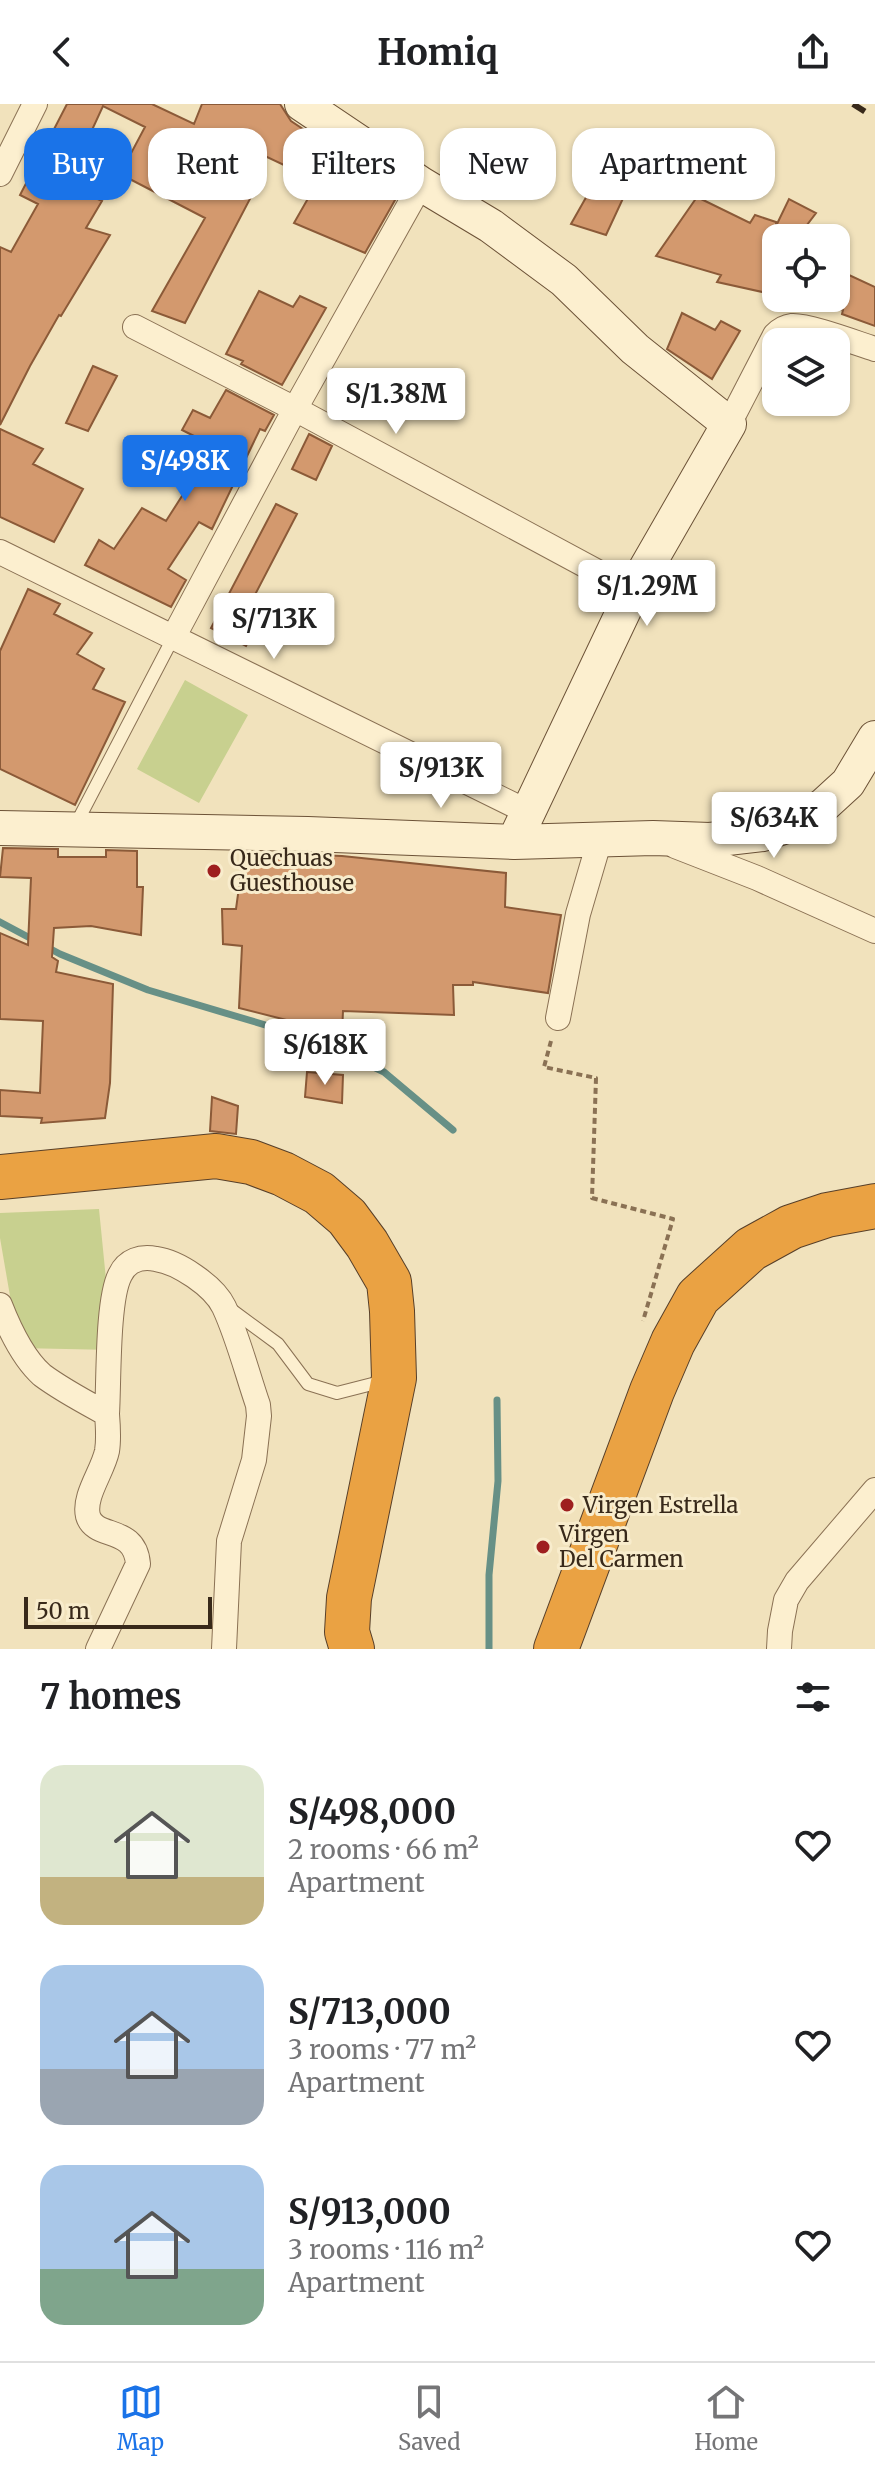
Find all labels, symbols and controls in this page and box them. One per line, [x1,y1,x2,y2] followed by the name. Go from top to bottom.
[40,30,84,74] icon: back
[377,30,498,75] text: Homiq
[791,30,835,74] icon: share
[24,128,132,200] chip: Buy
[148,128,267,200] chip: Rent
[283,128,424,200] chip: Filters
[440,128,556,200] chip: New
[572,128,775,200] chip: Apartment
[762,224,850,416] map controls
[762,224,850,312] button: locate
[762,328,850,416] button: layers
[322,368,470,436] pin: S/1.38M
[345,377,447,410] text: S/1.38M
[120,435,250,503] pin: S/498K
[141,444,229,477] text: S/498K
[573,560,721,628] pin: S/1.29M
[596,569,698,602] text: S/1.29M
[209,593,339,661] pin: S/713K
[231,602,317,635] text: S/713K
[376,742,506,810] pin: S/913K
[398,751,484,784] text: S/913K
[709,792,839,860] pin: S/634K
[730,801,818,834] text: S/634K
[230,844,354,897] place label: Quechuas Guesthouse
[205,862,223,880] marker: Quechuas Guesthouse
[260,1019,390,1087] pin: S/618K
[283,1028,367,1061] text: S/618K
[582,1491,739,1519] place label: Virgen Estrella
[558,1496,576,1514] marker: Virgen Estrella
[558,1520,684,1573] place label: Virgen Del Carmen
[534,1538,552,1556] marker: Virgen Del Carmen
[24,1593,212,1629] scale bar
[36,1597,90,1625] text: 50 m
[791,1675,835,1719] icon: filters
[40,1676,182,1718] text: 7 homes
[288,1791,456,1833] text: S/498,000
[104,1797,200,1893] icon: home
[791,1823,835,1867] icon: heart
[288,1833,479,1866] text: 2 rooms · 66 m²
[288,1866,425,1899] text: Apartment
[288,1991,451,2033] text: S/713,000
[104,1997,200,2093] icon: home
[791,2023,835,2067] icon: heart
[288,2033,476,2066] text: 3 rooms · 77 m²
[288,2066,425,2099] text: Apartment
[288,2191,451,2233] text: S/913,000
[104,2197,200,2293] icon: home
[791,2223,835,2267] icon: heart
[288,2233,484,2266] text: 3 rooms · 116 m²
[288,2266,425,2299] text: Apartment
[117,2380,164,2456] tab: Map
[398,2380,460,2456] tab: Saved
[695,2380,758,2456] tab: Home

